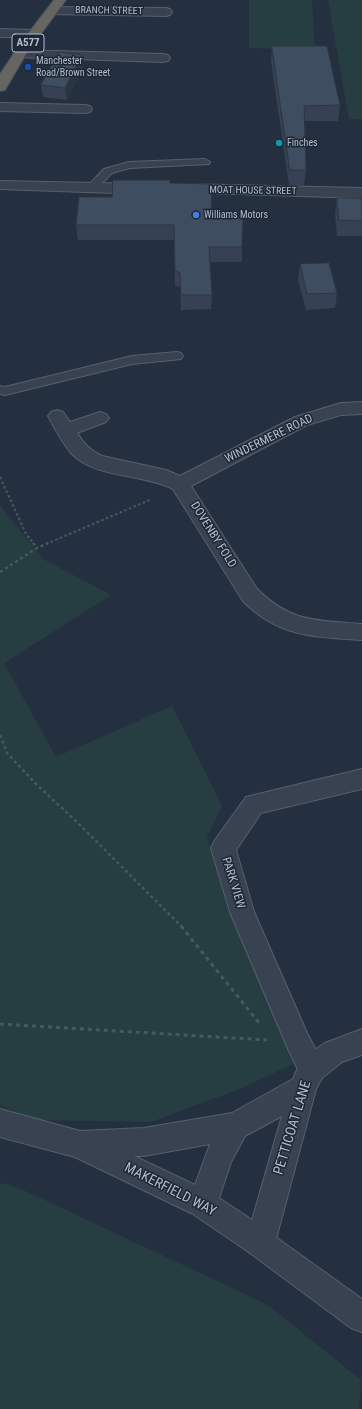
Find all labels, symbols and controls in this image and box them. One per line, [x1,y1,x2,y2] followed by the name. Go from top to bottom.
[75,4,143,18] street label: BRANCH STREET
[12,34,44,52] road number: A577
[36,55,110,78] place label: Manchester Road/Brown Street
[23,62,33,72] marker: Manchester Road/Brown Street
[287,137,318,149] place label: Finches
[274,138,284,148] marker: Finches
[209,184,297,198] street label: MOAT HOUSE STREET
[204,209,268,221] place label: Williams Motors
[191,210,201,220] marker: Williams Motors
[223,411,315,467] street label: WINDERMERE ROAD
[187,499,239,571] street label: DOVENBY FOLD
[218,855,248,911] street label: PARK VIEW
[271,1079,315,1177] street label: PETTICOAT LANE
[121,1160,219,1220] street label: MAKERFIELD WAY

